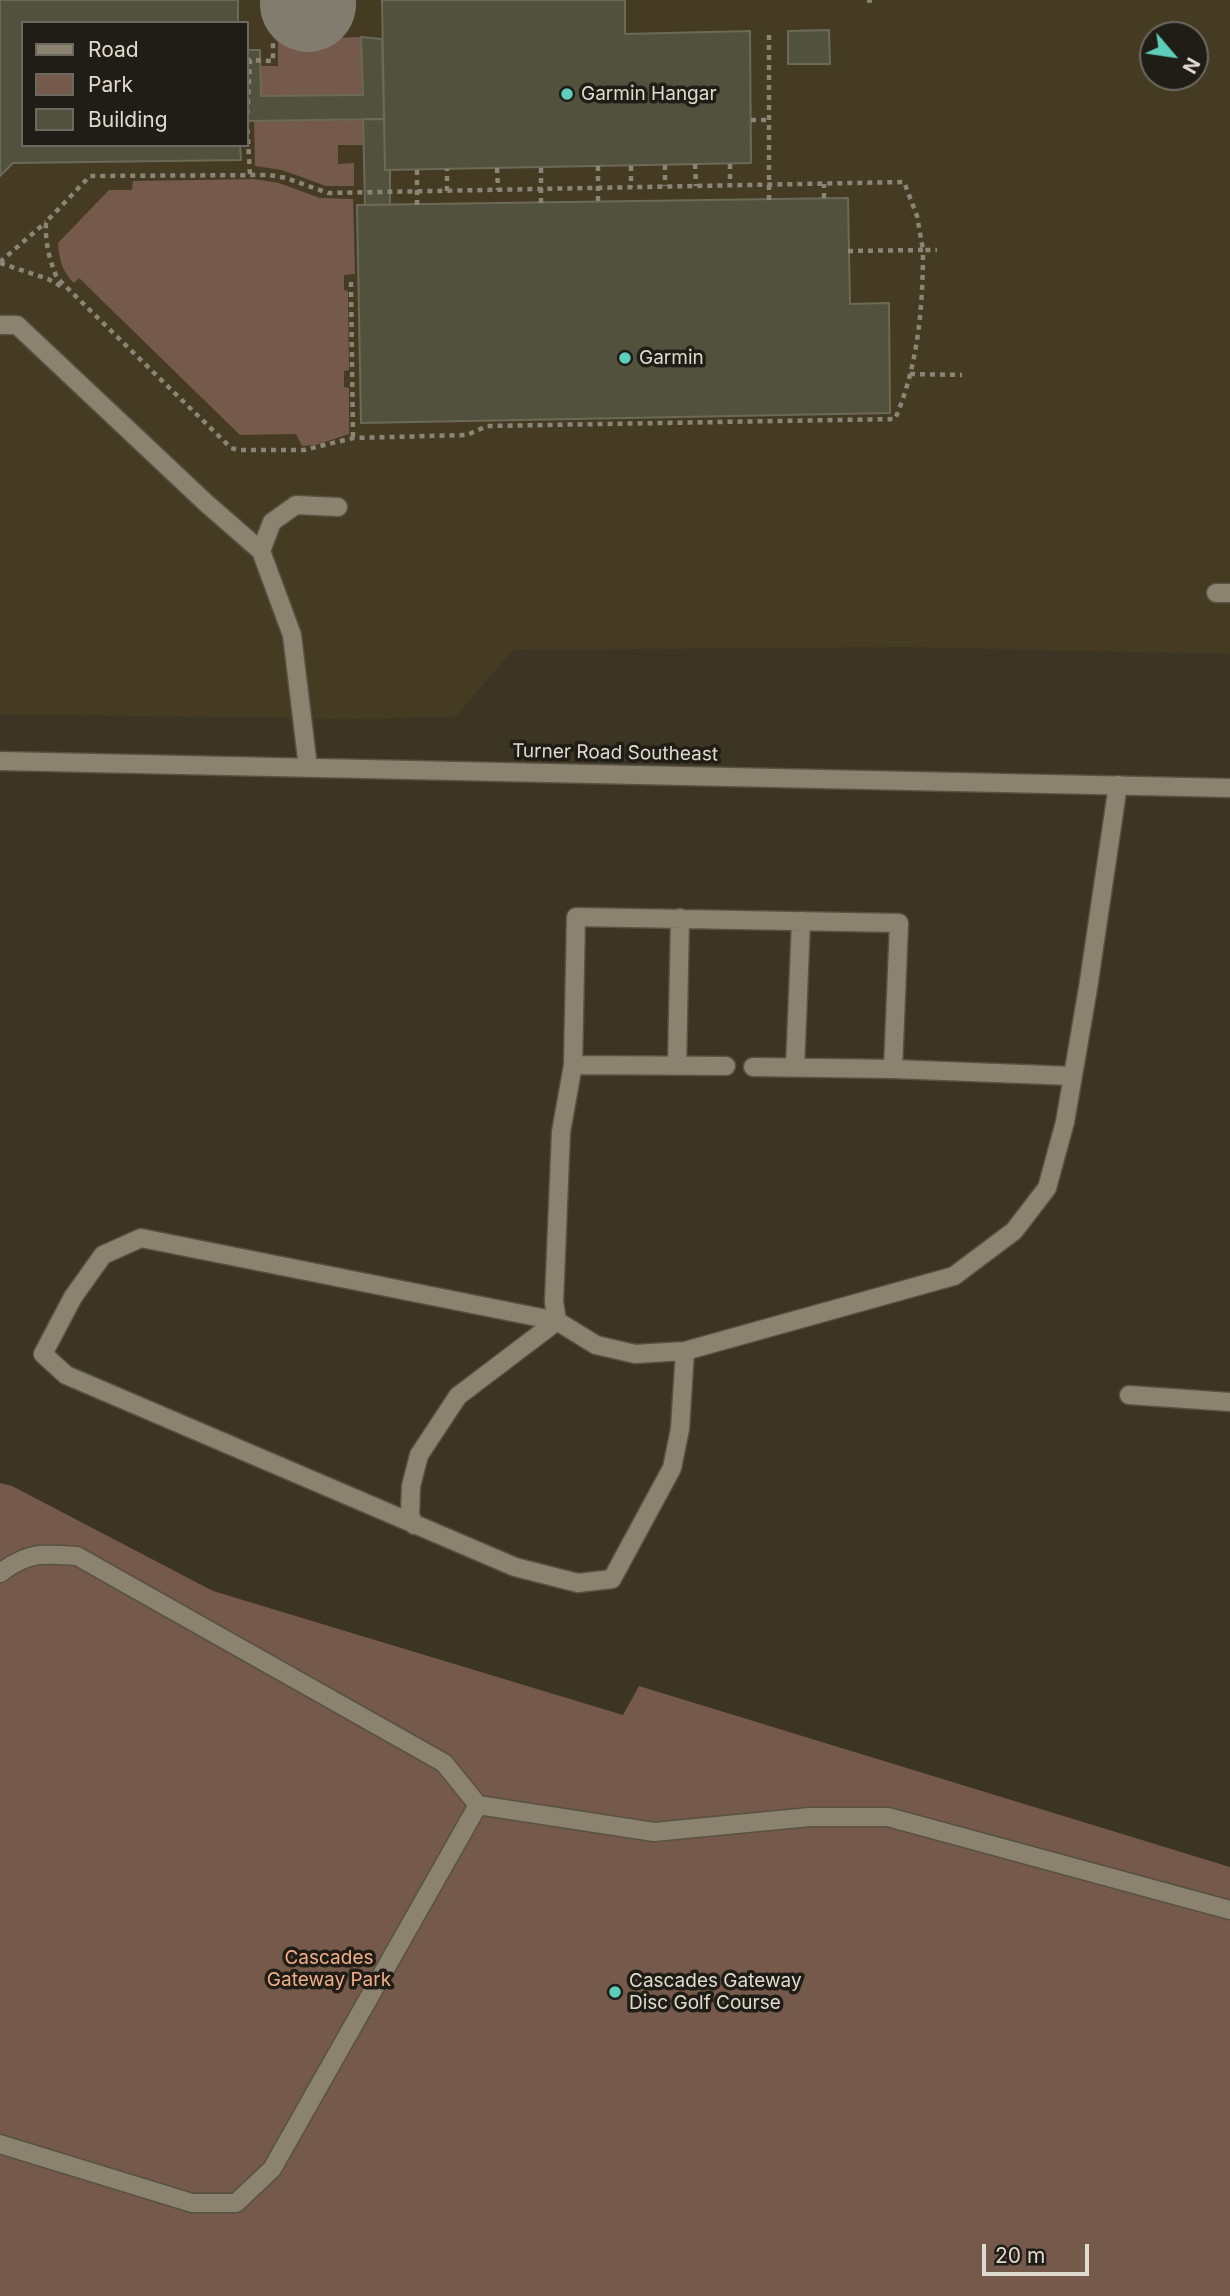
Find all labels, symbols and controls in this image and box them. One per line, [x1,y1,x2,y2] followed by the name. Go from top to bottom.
[21,21,248,147] legend
[1139,21,1209,91] north arrow
[88,37,139,62] text: Road
[1177,54,1205,77] text: N
[88,72,133,97] text: Park
[581,83,717,105] place label: Garmin Hangar
[559,86,575,102] marker: Garmin Hangar
[88,107,168,132] text: Building
[639,347,704,369] place label: Garmin
[617,350,633,366] marker: Garmin
[512,740,718,766] street label: Turner Road Southeast
[267,1947,391,1991] park label: Cascades Gateway Park
[629,1970,802,2014] place label: Cascades Gateway Disc Golf Course
[607,1984,623,2000] marker: Cascades Gateway Disc Golf Course
[985,2230,1092,2274] scale bar
[995,2243,1045,2268] text: 20 m

